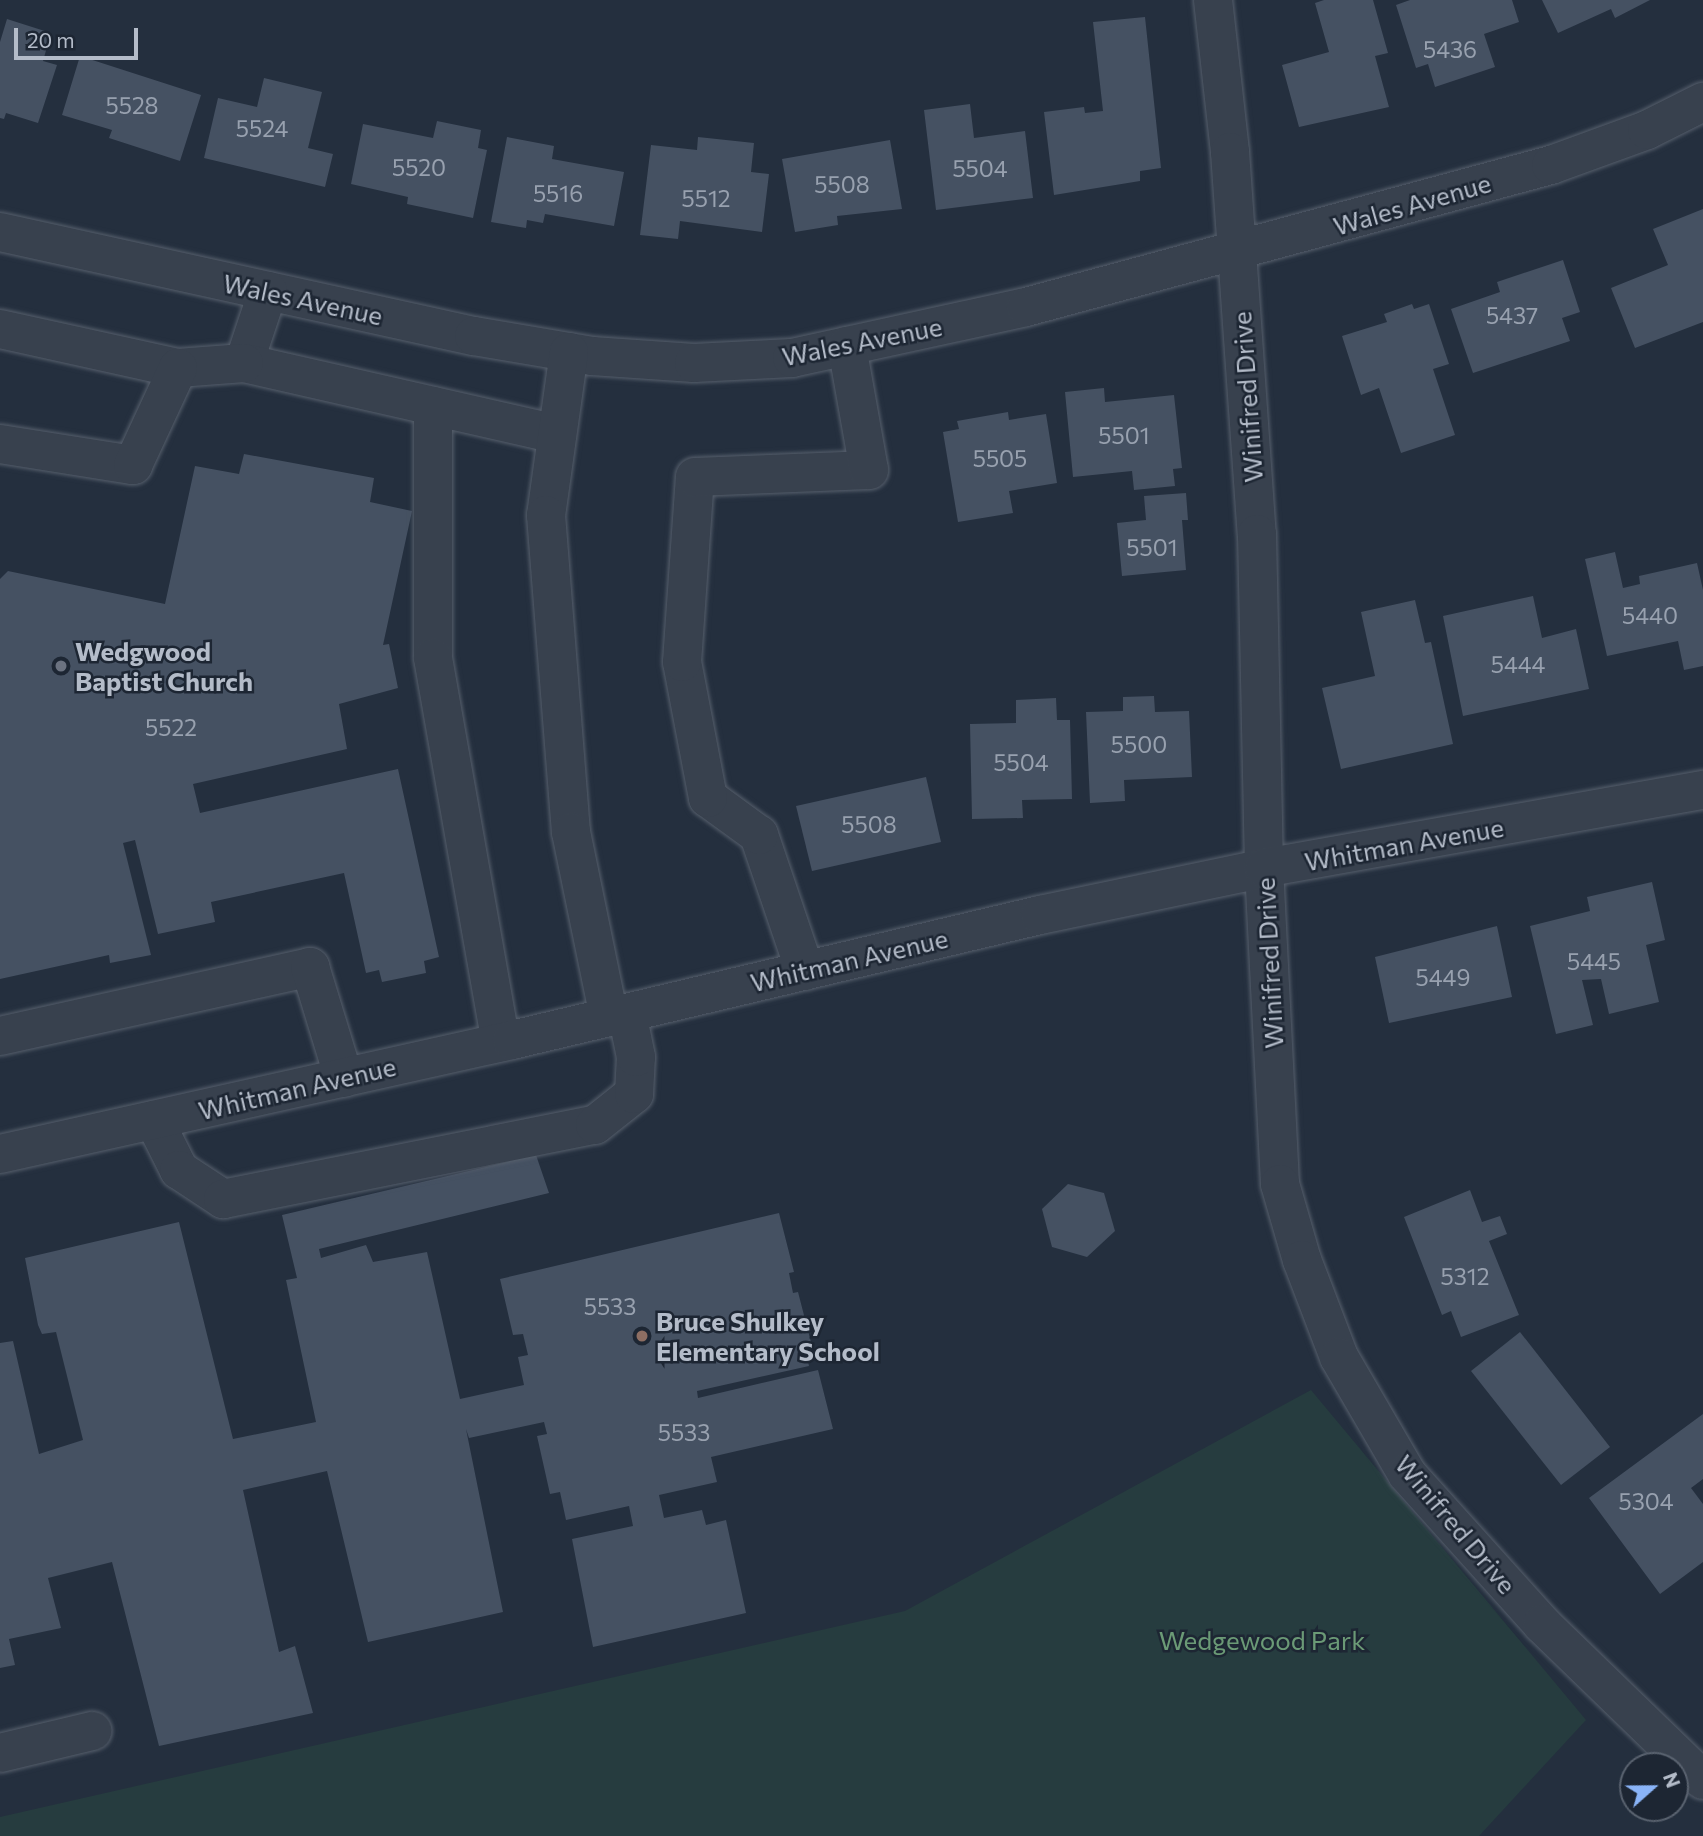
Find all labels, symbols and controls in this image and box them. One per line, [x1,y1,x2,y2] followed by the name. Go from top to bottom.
[18,14,142,58] scale bar
[27,27,75,52] text: 20 m
[1423,35,1477,63] house number: 5436
[105,91,159,119] house number: 5528
[236,114,288,142] house number: 5524
[392,153,446,181] house number: 5520
[952,154,1008,182] house number: 5504
[1330,167,1494,241] street label: Wales Avenue
[814,170,870,198] house number: 5508
[533,179,583,207] house number: 5516
[681,184,731,212] house number: 5512
[220,267,386,331] street label: Wales Avenue
[1486,301,1538,329] house number: 5437
[779,310,945,372] street label: Wales Avenue
[1225,310,1269,484] street label: Winifred Drive
[1098,421,1150,449] house number: 5501
[973,444,1027,472] house number: 5505
[1126,533,1178,561] house number: 5501
[1622,601,1678,629] house number: 5440
[75,635,253,696] place label: Wedgwood Baptist Church
[1491,650,1545,678] house number: 5444
[53,658,69,674] marker: Wedgwood Baptist Church
[145,713,197,741] house number: 5522
[1111,730,1167,758] house number: 5500
[993,748,1049,776] house number: 5504
[841,810,897,838] house number: 5508
[1302,811,1506,877] street label: Whitman Avenue
[1249,877,1289,1049] street label: Winifred Drive
[747,922,951,998] street label: Whitman Avenue
[1567,947,1621,975] house number: 5445
[1416,963,1470,991] house number: 5449
[195,1050,399,1126] street label: Whitman Avenue
[1441,1262,1489,1290] house number: 5312
[584,1292,636,1320] house number: 5533
[656,1305,880,1366] place label: Bruce Shulkey Elementary School
[634,1328,650,1344] marker: Bruce Shulkey Elementary School
[658,1418,710,1446] house number: 5533
[1389,1448,1523,1600] street label: Winifred Drive
[1618,1487,1674,1515] house number: 5304
[1159,1624,1365,1656] park label: Wedgewood Park
[1619,1752,1689,1822] north arrow
[1659,1769,1685,1791] text: N

